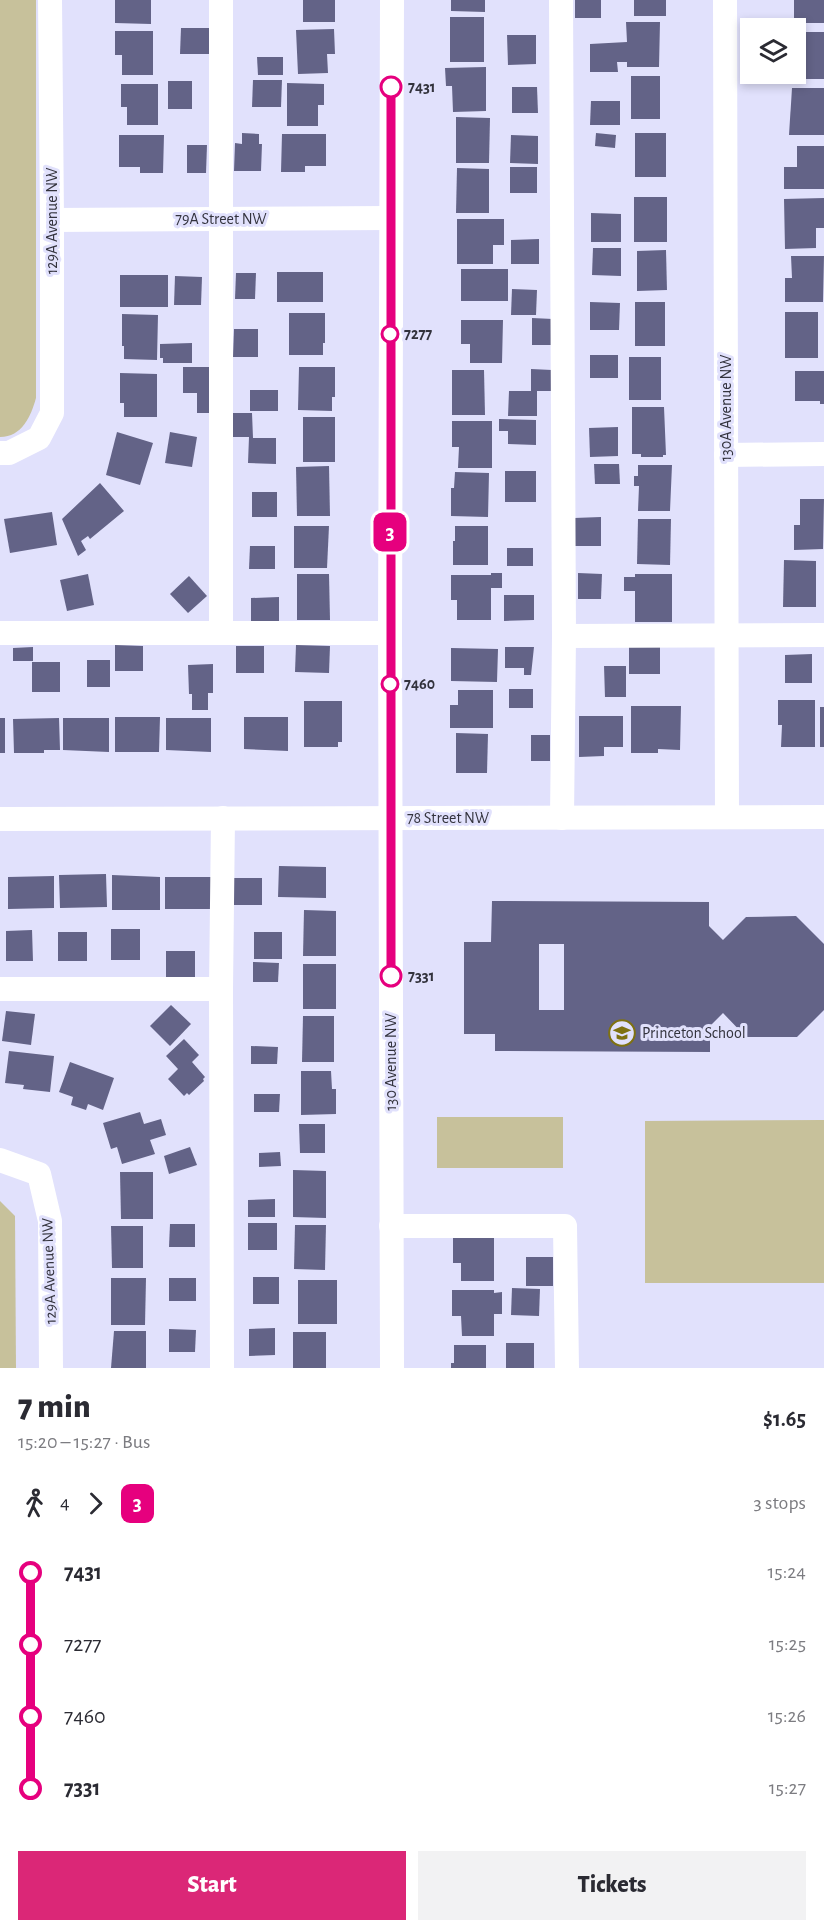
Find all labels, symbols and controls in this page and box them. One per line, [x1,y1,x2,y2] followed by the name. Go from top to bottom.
[740,18,806,84] map controls
[740,18,806,84] button: layers
[380,76,402,98] marker: 7431
[408,79,436,95] place label: 7431
[44,167,60,274] street label: 129A Avenue NW
[175,211,267,227] street label: 79A Street NW
[381,325,399,343] marker: 7277
[404,326,432,342] place label: 7277
[718,354,734,461] street label: 130A Avenue NW
[370,512,410,552] line badge: 3
[385,522,395,543] text: 3
[381,675,399,693] marker: 7460
[404,676,435,692] place label: 7460
[407,810,490,826] street label: 78 Street NW
[380,965,402,987] marker: 7331
[408,968,434,984] place label: 7331
[383,1013,399,1111] street label: 130 Avenue NW
[607,1018,637,1048] school or university icon: Princeton School
[642,1025,746,1041] place label: Princeton School
[39,1217,59,1324] street label: 129A Avenue NW
[18,1391,91,1424] text: 7 min
[763,1408,806,1430] text: $1.65
[18,1432,150,1452] text: 15:20 – 15:27 · Bus
[18,1487,51,1520] icon: walk
[79,1487,112,1520] icon: forward
[60,1493,70,1513] text: 4
[133,1493,142,1514] text: 3
[754,1493,806,1513] text: 3 stops
[64,1561,102,1583] text: 7431
[767,1562,806,1582] text: 15:24
[64,1633,102,1655] text: 7277
[769,1634,806,1654] text: 15:25
[64,1705,106,1727] text: 7460
[768,1706,806,1726] text: 15:26
[64,1777,100,1799] text: 7331
[769,1778,806,1798] text: 15:27
[18,1851,406,1920] button: Start
[418,1851,806,1920] button: Tickets

